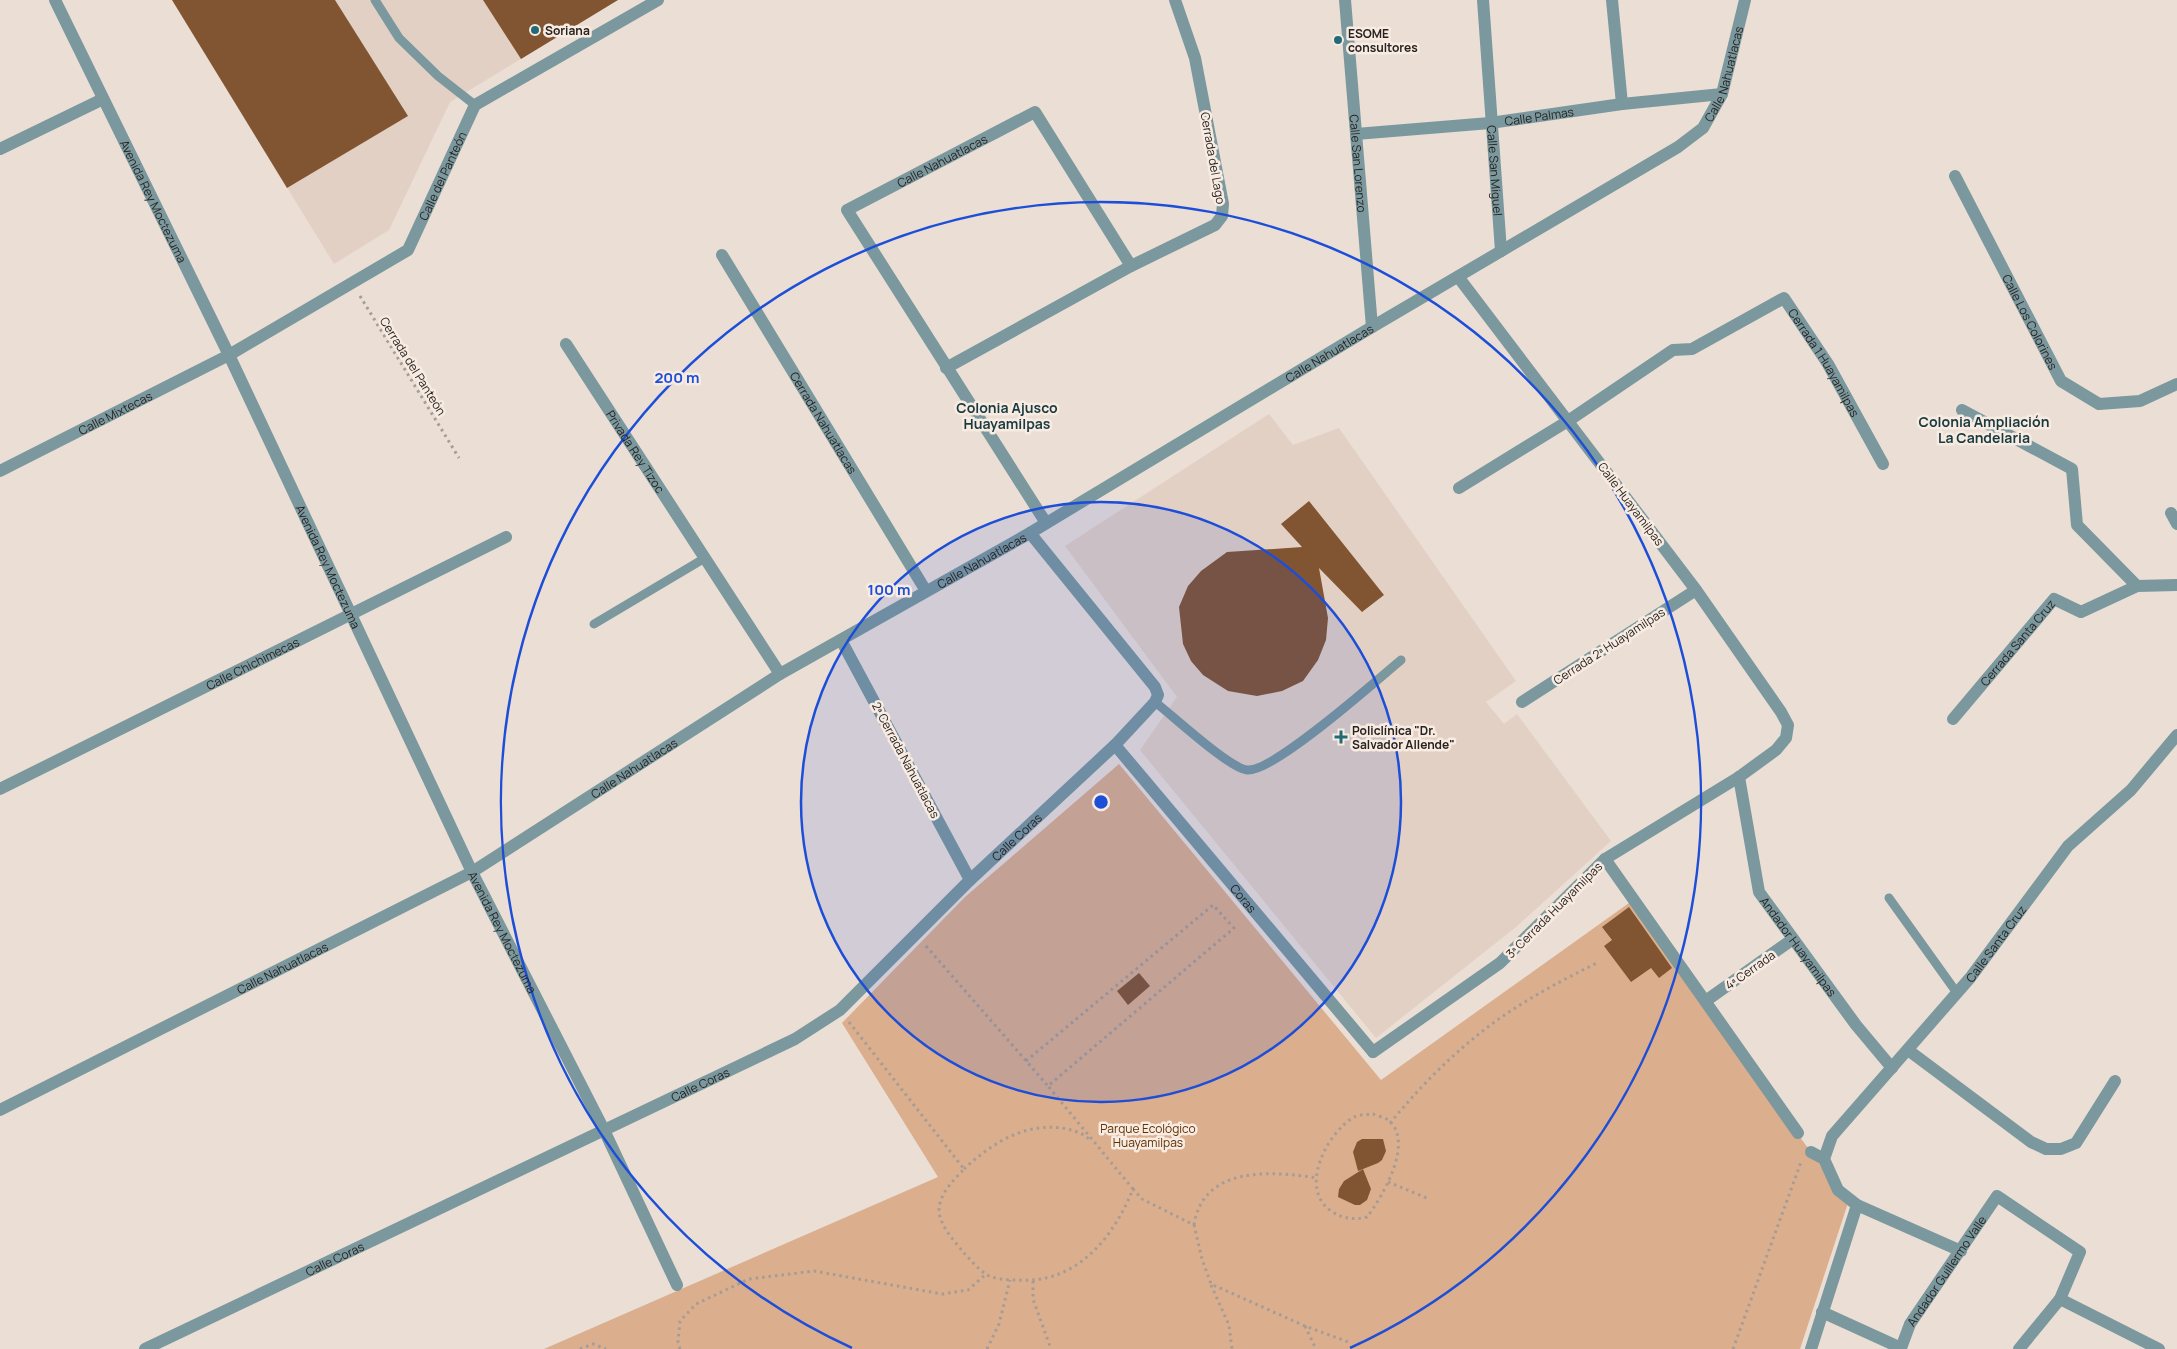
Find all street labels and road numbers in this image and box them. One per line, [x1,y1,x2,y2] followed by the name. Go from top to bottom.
[1700,24,1747,125] street label: Calle Nahuatlacas
[1503,103,1575,129] street label: Calle Palmas
[1197,111,1229,205] street label: Cerrada del Lago
[1346,114,1371,213] street label: Calle San Lorenzo
[1484,125,1507,217] street label: Calle San Miguel
[414,128,470,223] street label: Calle del Panteón
[894,130,990,191] street label: Calle Nahuatlacas
[116,137,191,266] street label: Avenida Rey Moctezuma
[1999,271,2062,372] street label: Calle Los Colorines
[1785,305,1864,420] street label: Cerrada 1 Huayamilpas
[376,314,450,418] street label: Cerrada del Panteón
[1282,320,1376,386] street label: Calle Nahuatlacas
[786,368,861,477] street label: Cerrada Nahuatlacas
[75,387,155,439] street label: Calle Mixtecas
[602,407,669,497] street label: Privada Rey Tizoc
[1594,459,1668,549] street label: Calle Huayamilpas
[292,502,365,631] street label: Avenida Rey Moctezuma
[934,528,1029,592] street label: Calle Nahuatlacas
[1976,596,2059,689] street label: Cerrada Santa Cruz
[1550,603,1668,689] street label: Cerrada 2ª Huayamilpas
[203,633,302,694] street label: Calle Chichimecas
[868,699,944,821] street label: 2ª Cerrada Nahuatlacas
[587,734,681,802] street label: Calle Nahuatlacas
[988,809,1045,864] street label: Calle Coras
[1502,858,1606,962] street label: 3ª Cerrada Huayamilpas
[464,868,541,996] street label: Avenida Rey Moctezuma
[1227,880,1261,916] street label: Coras
[1756,893,1841,1000] street label: Andador Huayamilpas
[1961,902,2030,985] street label: Calle Santa Cruz
[234,938,331,998] street label: Calle Nahuatlacas
[1721,946,1779,994] street label: 4ª Cerrada
[668,1063,732,1106] street label: Calle Coras
[1902,1212,1990,1330] street label: Andador Guillermo Valle
[302,1237,367,1280] street label: Calle Coras

